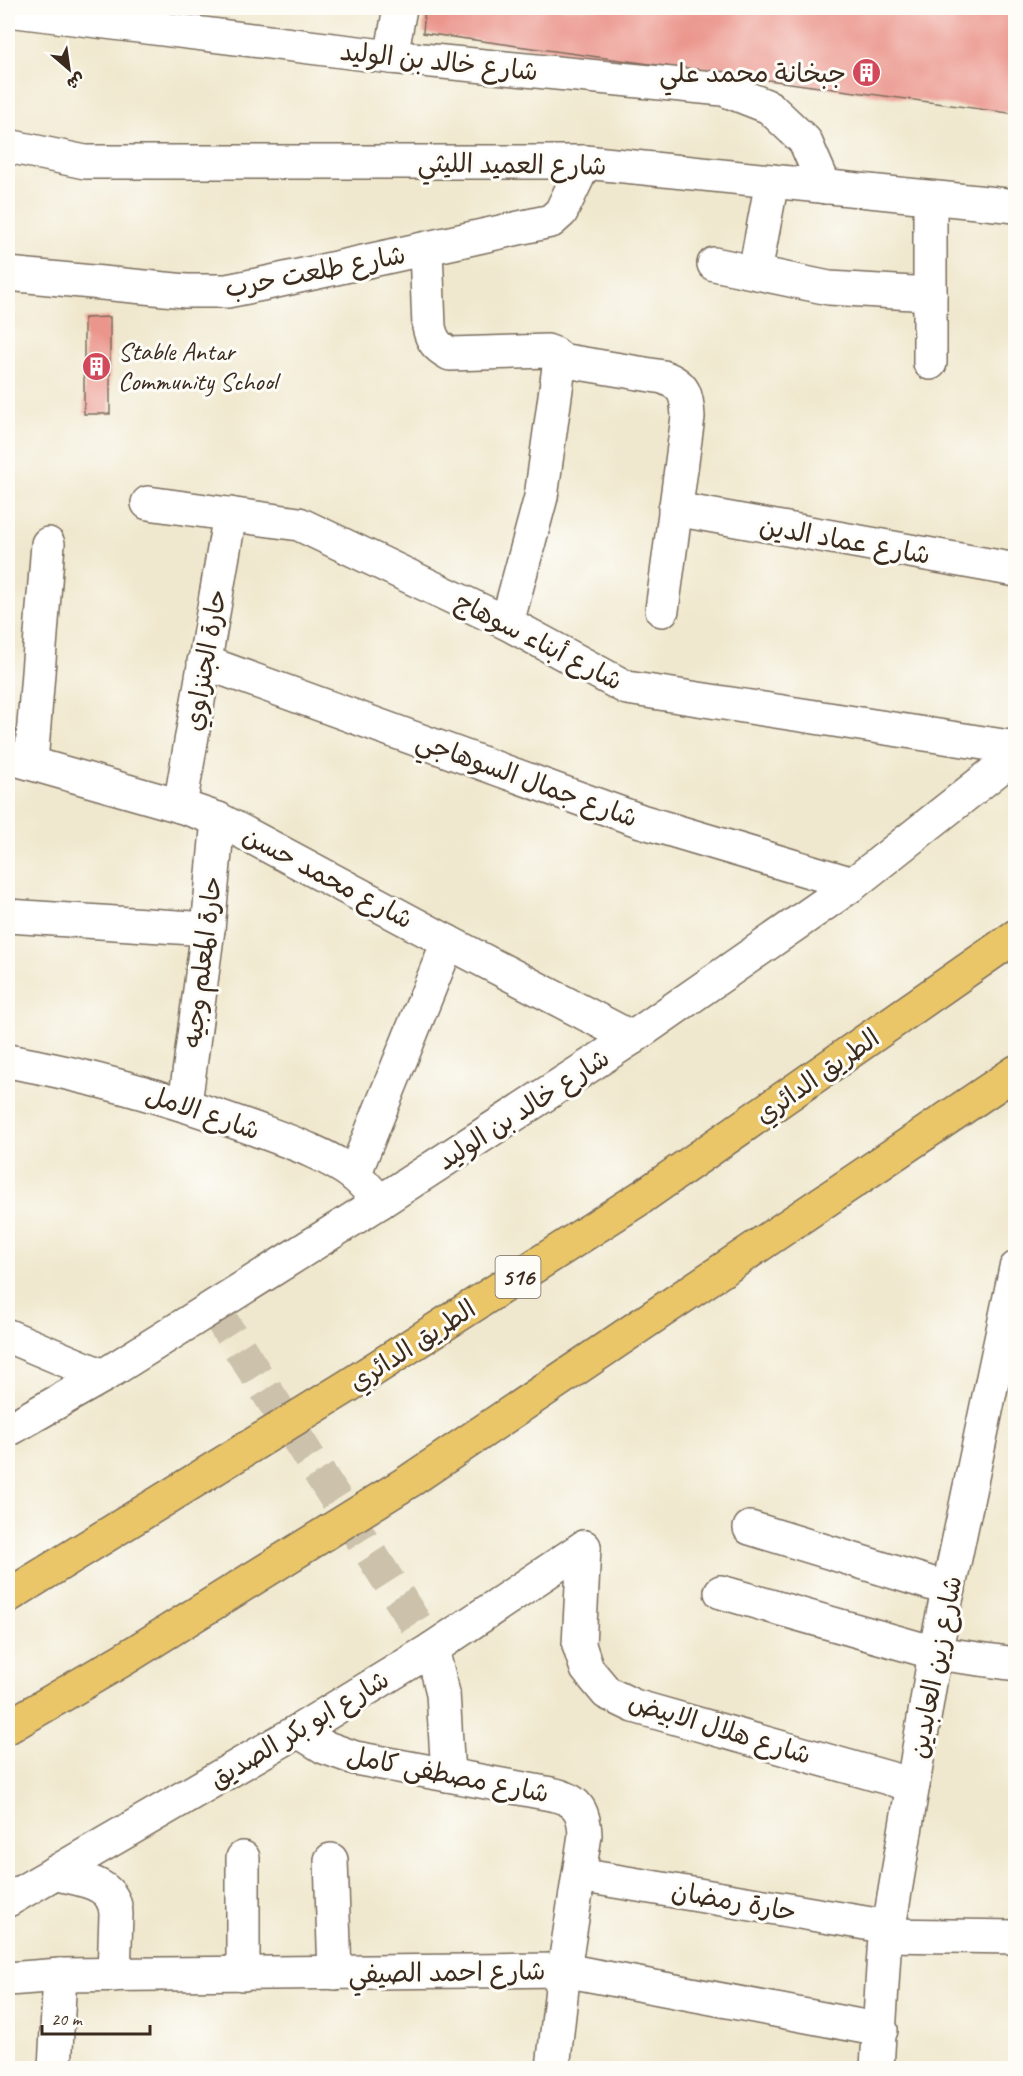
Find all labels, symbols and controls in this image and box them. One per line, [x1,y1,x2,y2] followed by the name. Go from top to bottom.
[338,35,540,89] street label: شارع خالد بن الوليد
[39,39,99,99] north arrow
[659,57,846,96] place label: جبخانة محمد علي
[851,57,883,89] building icon: جبخانة محمد علي
[63,68,88,94] text: ش
[417,146,607,189] street label: شارع العميد الليثي
[222,238,409,306] street label: شارع طلعت حرب
[118,335,282,398] place label: Stable Antar Community School
[81,350,113,382] building icon: Stable Antar Community School
[757,509,933,573] street label: شارع عماد الدين
[449,585,628,699] street label: شارع أبناء سوهاج
[177,587,236,734] street label: حارة الجنزاوي
[410,724,642,840] street label: شارع جمال السوهاجي
[237,819,419,937] street label: شارع محمد حسن
[176,874,232,1050] street label: حارة المعلم وجيه
[749,1021,887,1133] street label: الطريق الدائري
[431,1041,616,1178] street label: شارع خالد بن الوليد
[141,1078,264,1148] street label: شارع الامل
[496,1256,540,1298] road number: 516
[343,1292,483,1400] street label: الطريق الدائري
[902,1573,970,1761] street label: شارع زين العابدين
[203,1663,396,1797] street label: شارع ابو بكر الصديق
[624,1685,815,1773] street label: شارع هلال الابيض
[344,1739,552,1811] street label: شارع مصطفى كامل
[669,1874,799,1929] street label: حارة رمضان
[348,1954,546,1997] street label: شارع احمد الصيفي
[42,1998,150,2036] scale bar
[51,2008,84,2030] text: 20 m

